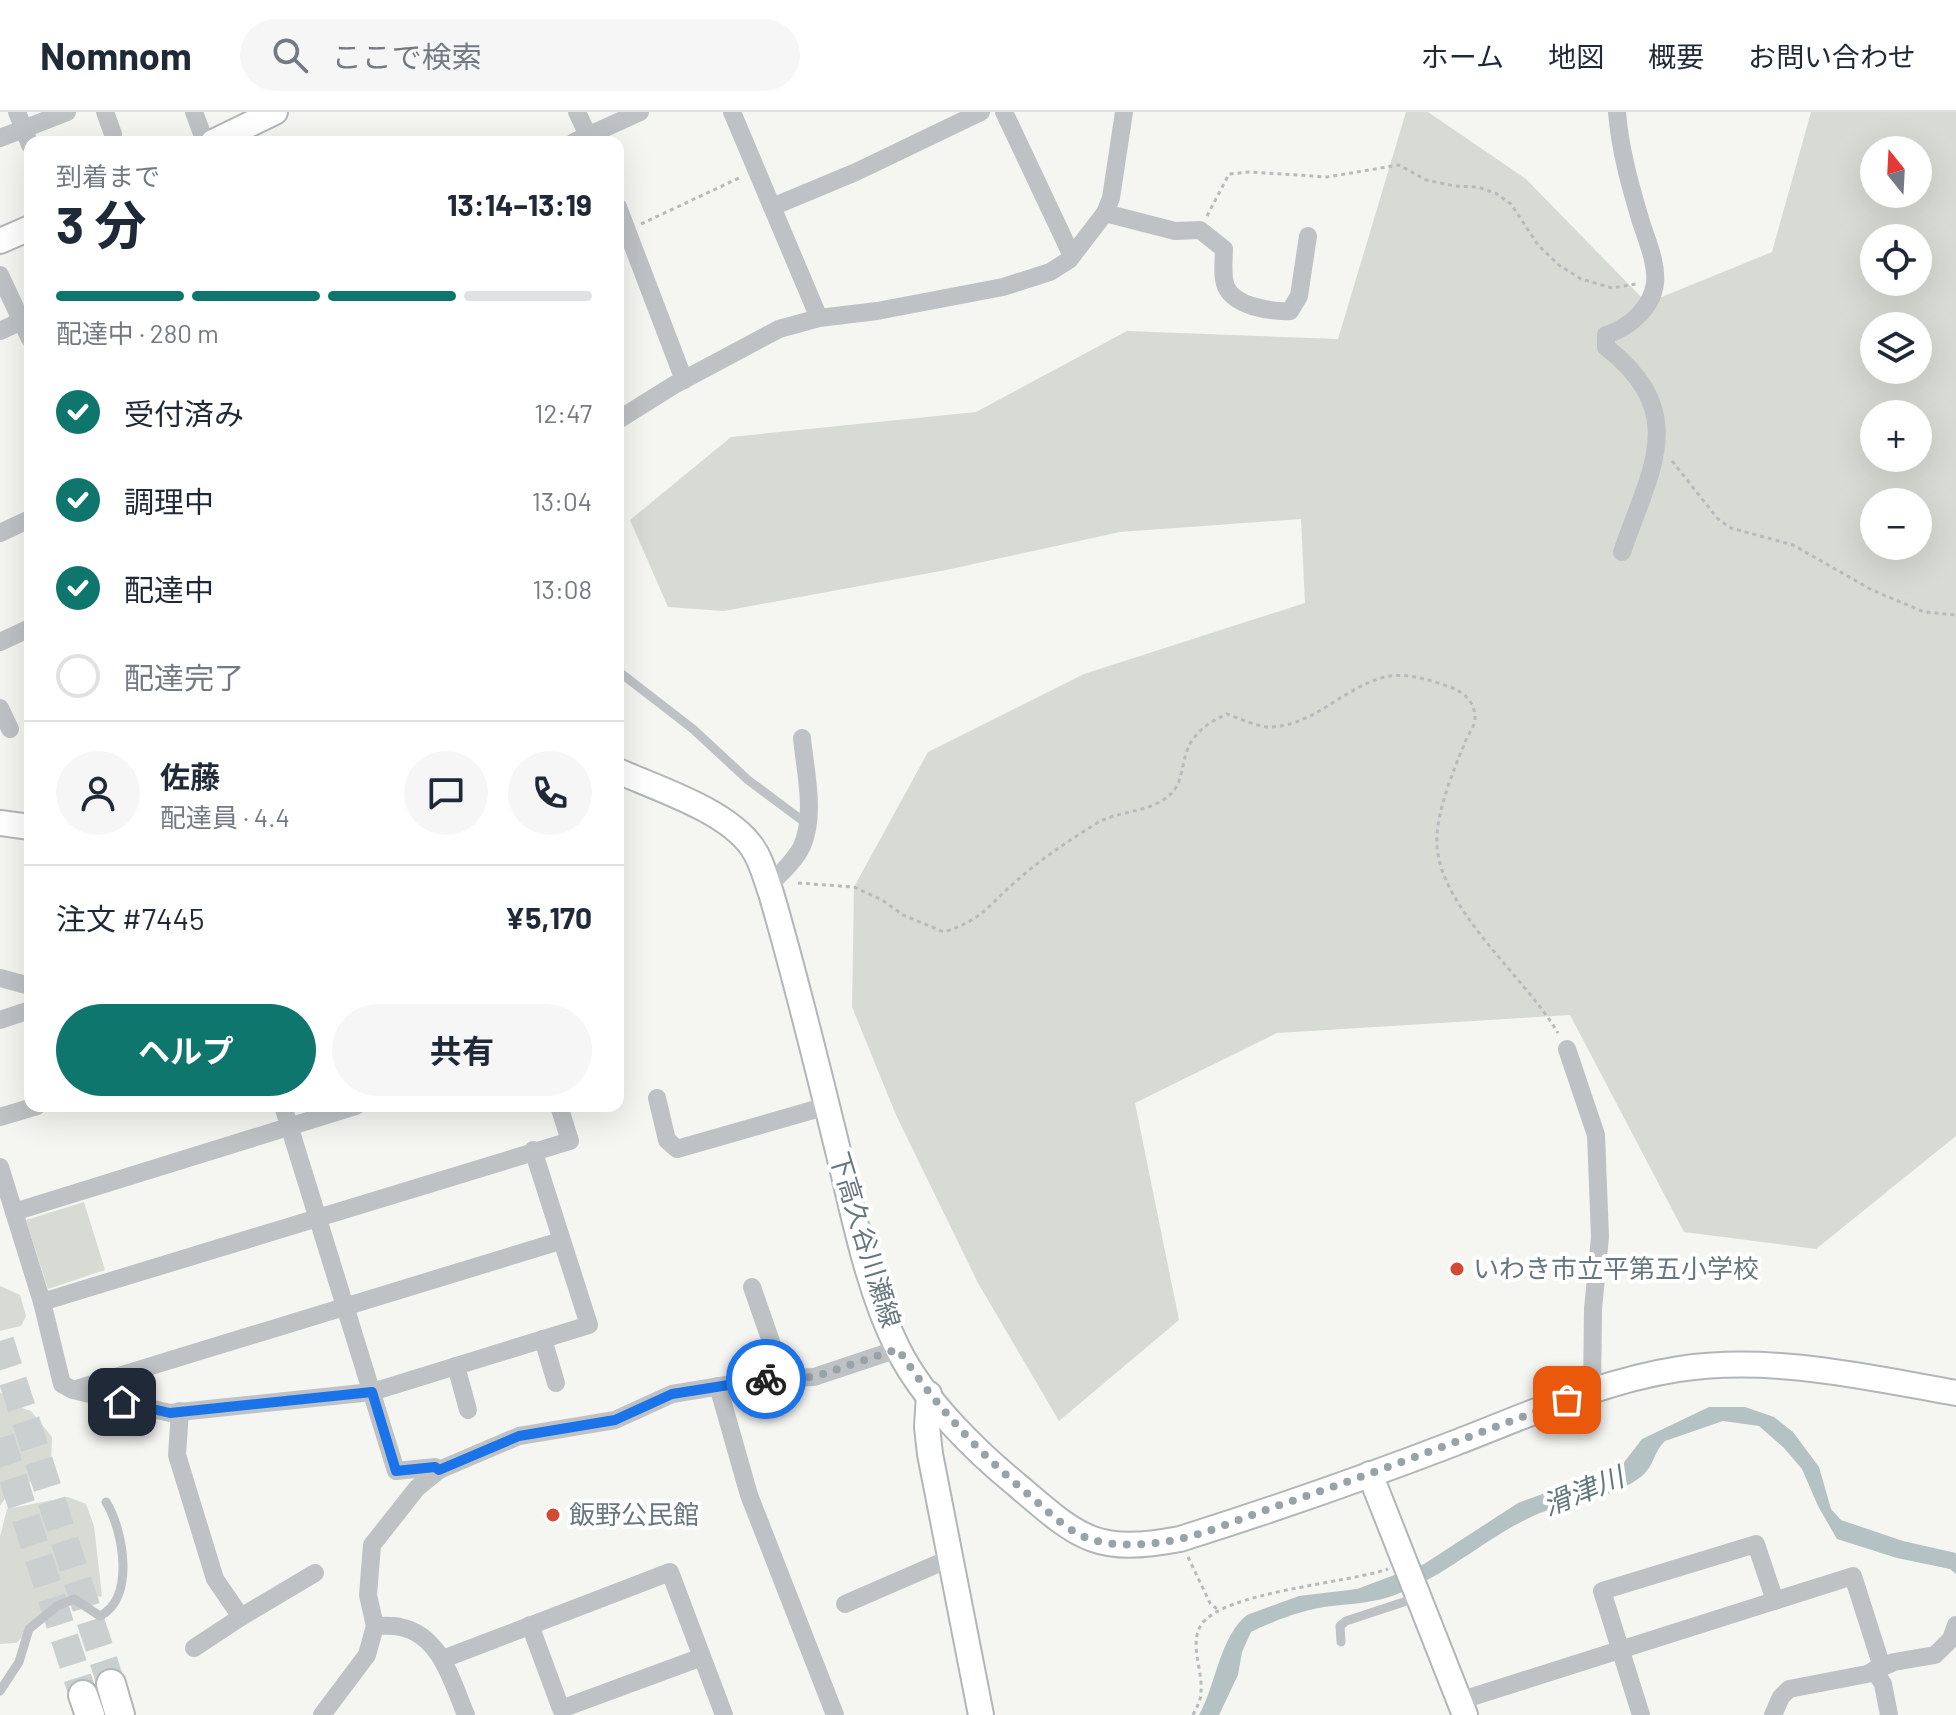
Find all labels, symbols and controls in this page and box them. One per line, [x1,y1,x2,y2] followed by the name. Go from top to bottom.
[240,19,800,91] search box
[40,32,192,78] text: Nomnom
[268,33,312,77] icon: search
[332,38,482,74] text: ここで検索
[1421,39,1504,73] text: ホーム
[1548,39,1604,73] text: 地図
[1648,39,1704,73] text: 概要
[1748,39,1916,73] text: お問い合わせ
[1860,136,1932,208] north arrow
[1860,136,1932,560] map controls
[56,160,160,191] text: 到着まで
[447,186,592,222] text: 13:14–13:19
[56,192,146,254] text: 3 分
[1860,224,1932,296] button: locate
[1860,312,1932,384] button: layers
[56,317,219,348] text: 配達中 · 280 m
[56,390,100,434] icon: check
[124,395,244,431] text: 受付済み
[534,397,592,428] text: 12:47
[1860,400,1932,472] button: +
[56,478,100,522] icon: check
[124,483,214,519] text: 調理中
[532,485,592,516] text: 13:04
[1860,488,1932,560] button: −
[56,566,100,610] icon: check
[124,571,214,607] text: 配達中
[532,573,592,604] text: 13:08
[124,659,244,695] text: 配達完了
[56,751,140,835] button: person
[404,751,488,835] button: chat
[508,751,592,835] button: phone
[160,758,220,794] text: 佐藤
[160,801,290,832] text: 配達員 · 4.4
[505,899,592,935] text: ¥5,170
[56,900,204,936] text: 注文 #7445
[56,1004,316,1096] button: ヘルプ
[332,1004,592,1096] button: 共有
[825,1148,908,1331] street label: 下高久谷川瀬線
[1473,1252,1759,1283] place label: いわき市立平第五小学校
[1448,1260,1466,1278] marker: いわき市立平第五小学校
[726,1339,806,1419] courier
[744,1357,788,1401] icon: bike
[1533,1366,1601,1434] pin
[88,1368,156,1436] pin
[1545,1378,1589,1422] icon: bag
[100,1380,144,1424] icon: home
[1537,1457,1631,1522] water label: 滑津川
[569,1498,699,1529] place label: 飯野公民館
[544,1506,562,1524] marker: 飯野公民館

